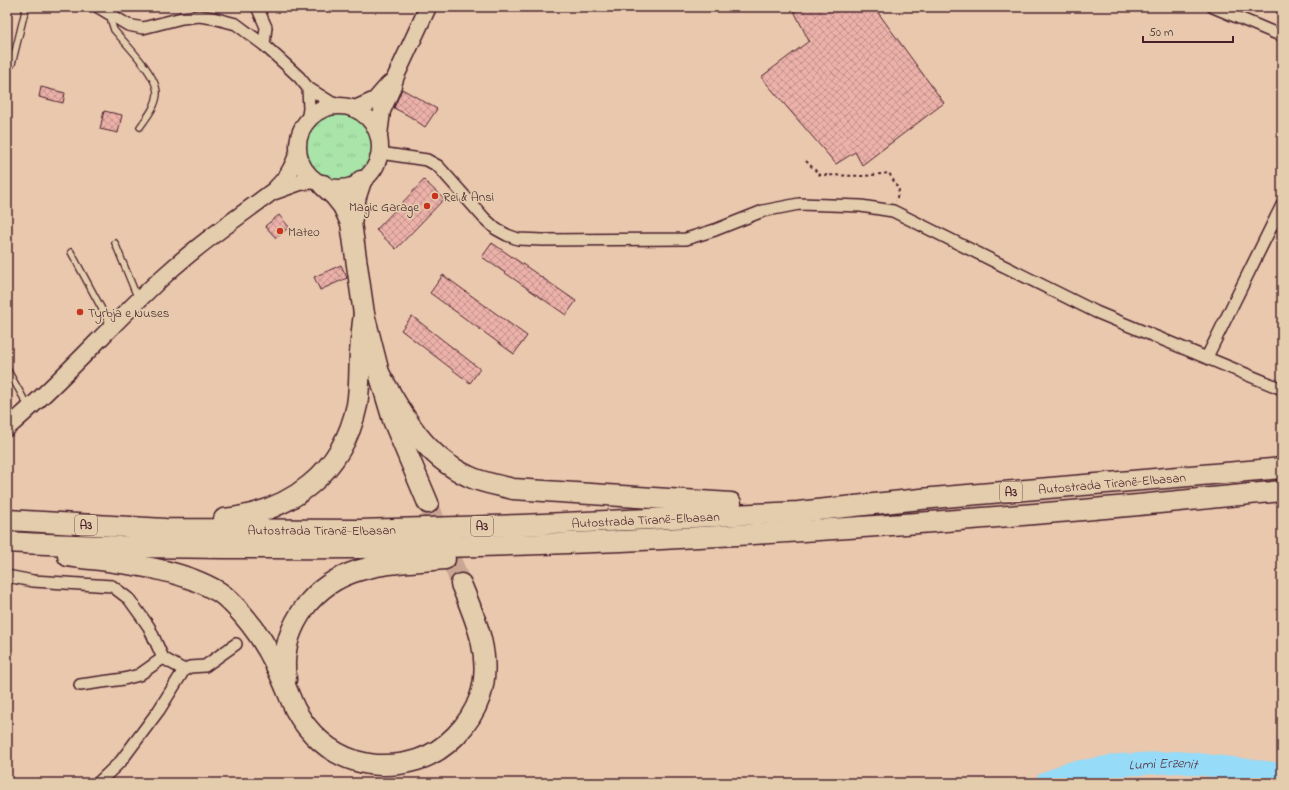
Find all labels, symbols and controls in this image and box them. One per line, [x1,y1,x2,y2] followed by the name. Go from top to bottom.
[1143,18,1233,44] scale bar
[1149,24,1173,42] text: 50 m
[443,188,494,207] place label: Rei & Ansi
[430,191,440,201] marker: Rei & Ansi
[349,198,419,218] place label: Magic Garage
[422,201,432,211] marker: Magic Garage
[288,223,320,242] place label: Mateo
[275,226,285,236] marker: Mateo
[88,304,170,324] place label: Tyrbja e Nuses
[75,307,85,317] marker: Tyrbja e Nuses
[1037,468,1187,500] street label: Autostrada Tiranë-Elbasan
[1000,482,1022,502] road number: A3
[571,508,720,534] street label: Autostrada Tiranë-Elbasan
[75,515,97,535] road number: A3
[471,516,493,536] road number: A3
[248,521,396,541] street label: Autostrada Tiranë-Elbasan
[1128,753,1200,777] water label: Lumi Erzenit

